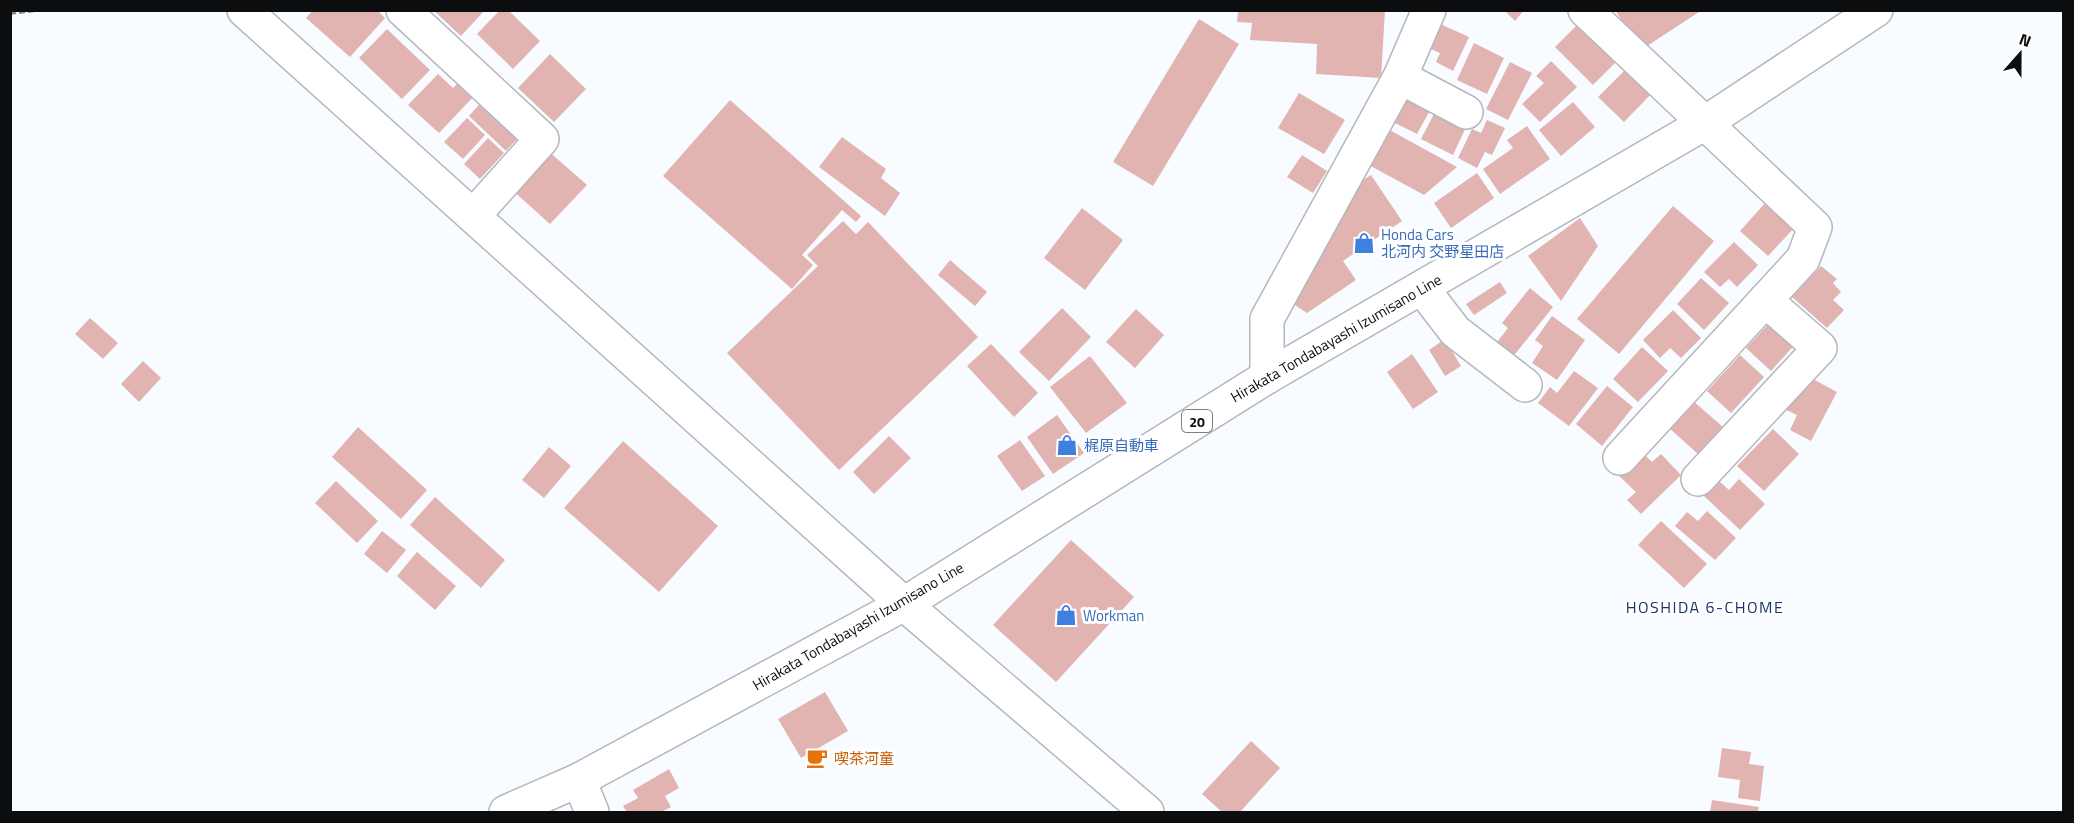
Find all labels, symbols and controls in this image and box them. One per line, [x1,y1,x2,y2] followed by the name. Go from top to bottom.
[1990,24,2050,84] north arrow
[2016,27,2035,53] text: N
[1381,223,1504,263] place label: Honda Cars 北河内 交野星田店
[1352,231,1376,255] shop icon: Honda Cars 北河内 交野星田店
[1226,268,1446,408] street label: Hirakata Tondabayashi Izumisano Line
[1182,410,1212,432] road number: 20
[1055,433,1079,457] shop icon: 梶原自動車
[1084,434,1159,457] place label: 梶原自動車
[748,556,968,696] street label: Hirakata Tondabayashi Izumisano Line
[1626,595,1784,619] district label: HOSHIDA 6-CHOME
[1054,603,1078,627] shop icon: Workman
[1083,604,1144,627] place label: Workman
[805,746,829,770] cafe icon: 喫茶河童
[834,747,894,770] place label: 喫茶河童

